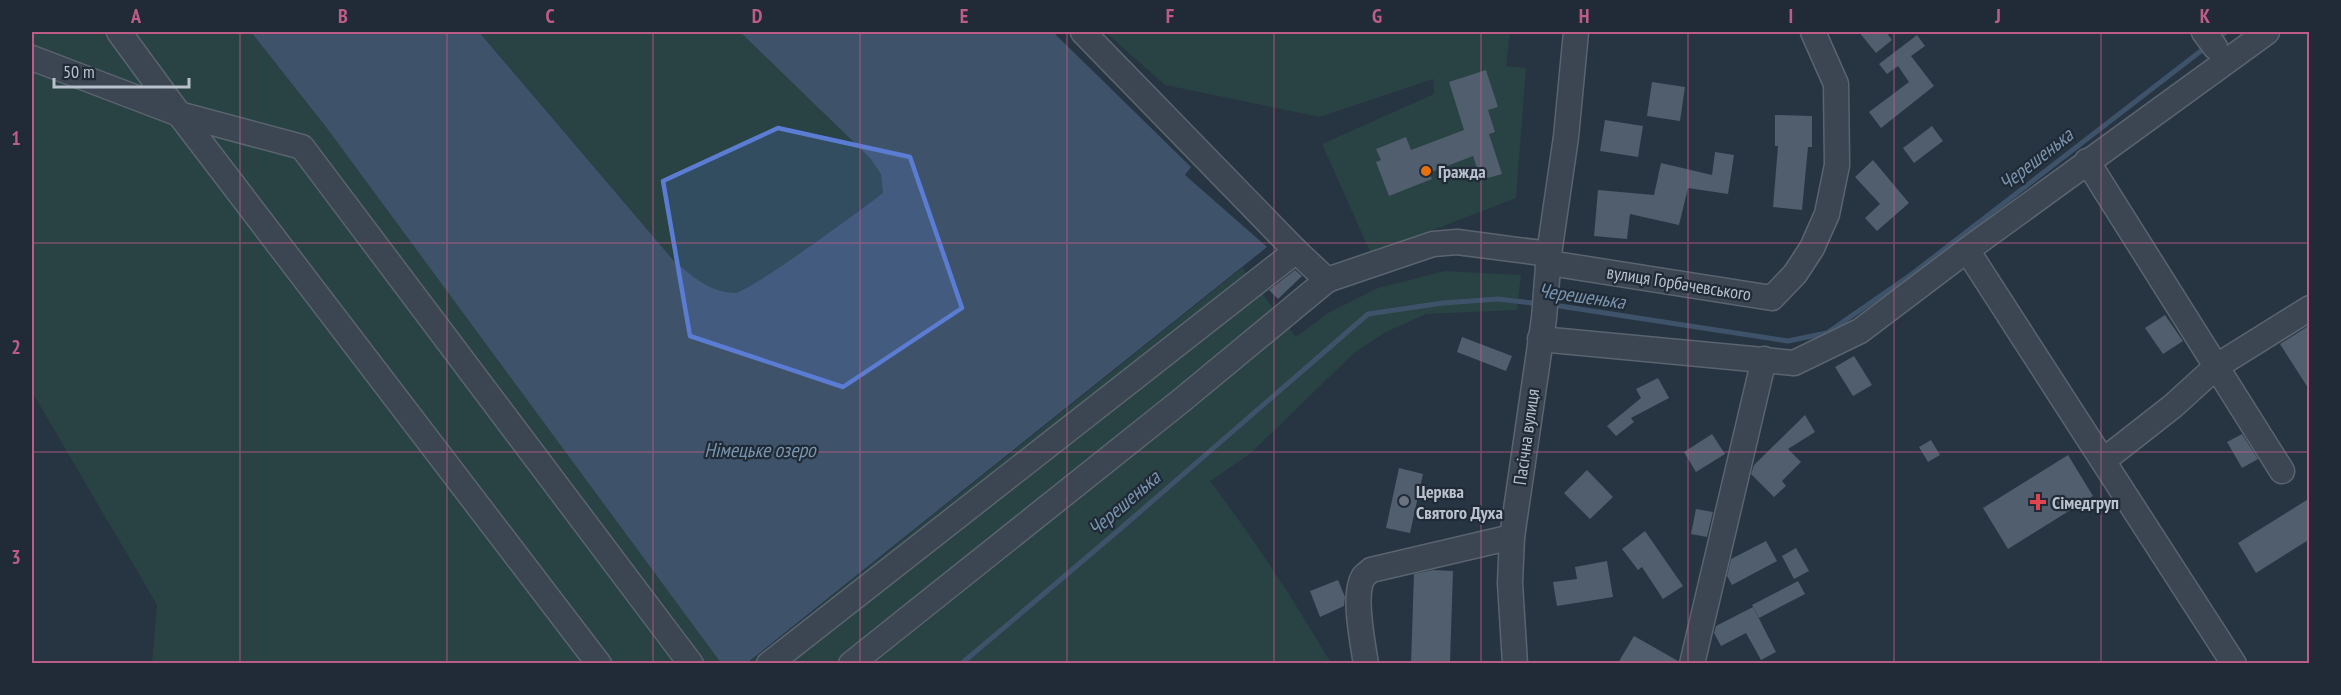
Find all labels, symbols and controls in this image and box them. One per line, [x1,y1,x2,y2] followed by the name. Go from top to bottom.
[130,3,142,29] text: A
[338,3,348,29] text: B
[545,3,555,29] text: C
[752,3,763,29] text: D
[960,3,968,29] text: E
[1166,3,1174,29] text: F
[1372,3,1382,29] text: G
[1579,3,1589,29] text: H
[1789,3,1793,29] text: I
[1994,3,2001,29] text: J
[2200,3,2211,29] text: K
[54,51,189,89] scale bar
[63,60,95,83] text: 50 m
[1994,121,2079,196] water label: Черешенька
[11,125,21,151] text: 1
[1438,160,1486,183] place label: Гражда
[1419,164,1433,178] marker: Гражда
[1605,260,1753,306] street label: вулиця Горбачевського
[1537,277,1628,315] water label: Черешенька
[11,334,21,360] text: 2
[1508,387,1544,487] street label: Пасічна вулиця
[704,437,817,463] water label: Німецьке озеро
[1083,464,1166,541] water label: Черешенька
[1416,480,1503,524] place label: Церква Святого Духа
[2052,491,2119,514] place label: Сімедгруп
[2029,493,2047,511] marker: Сімедгруп
[1397,494,1411,508] marker: Церква Святого Духа
[11,544,21,570] text: 3

